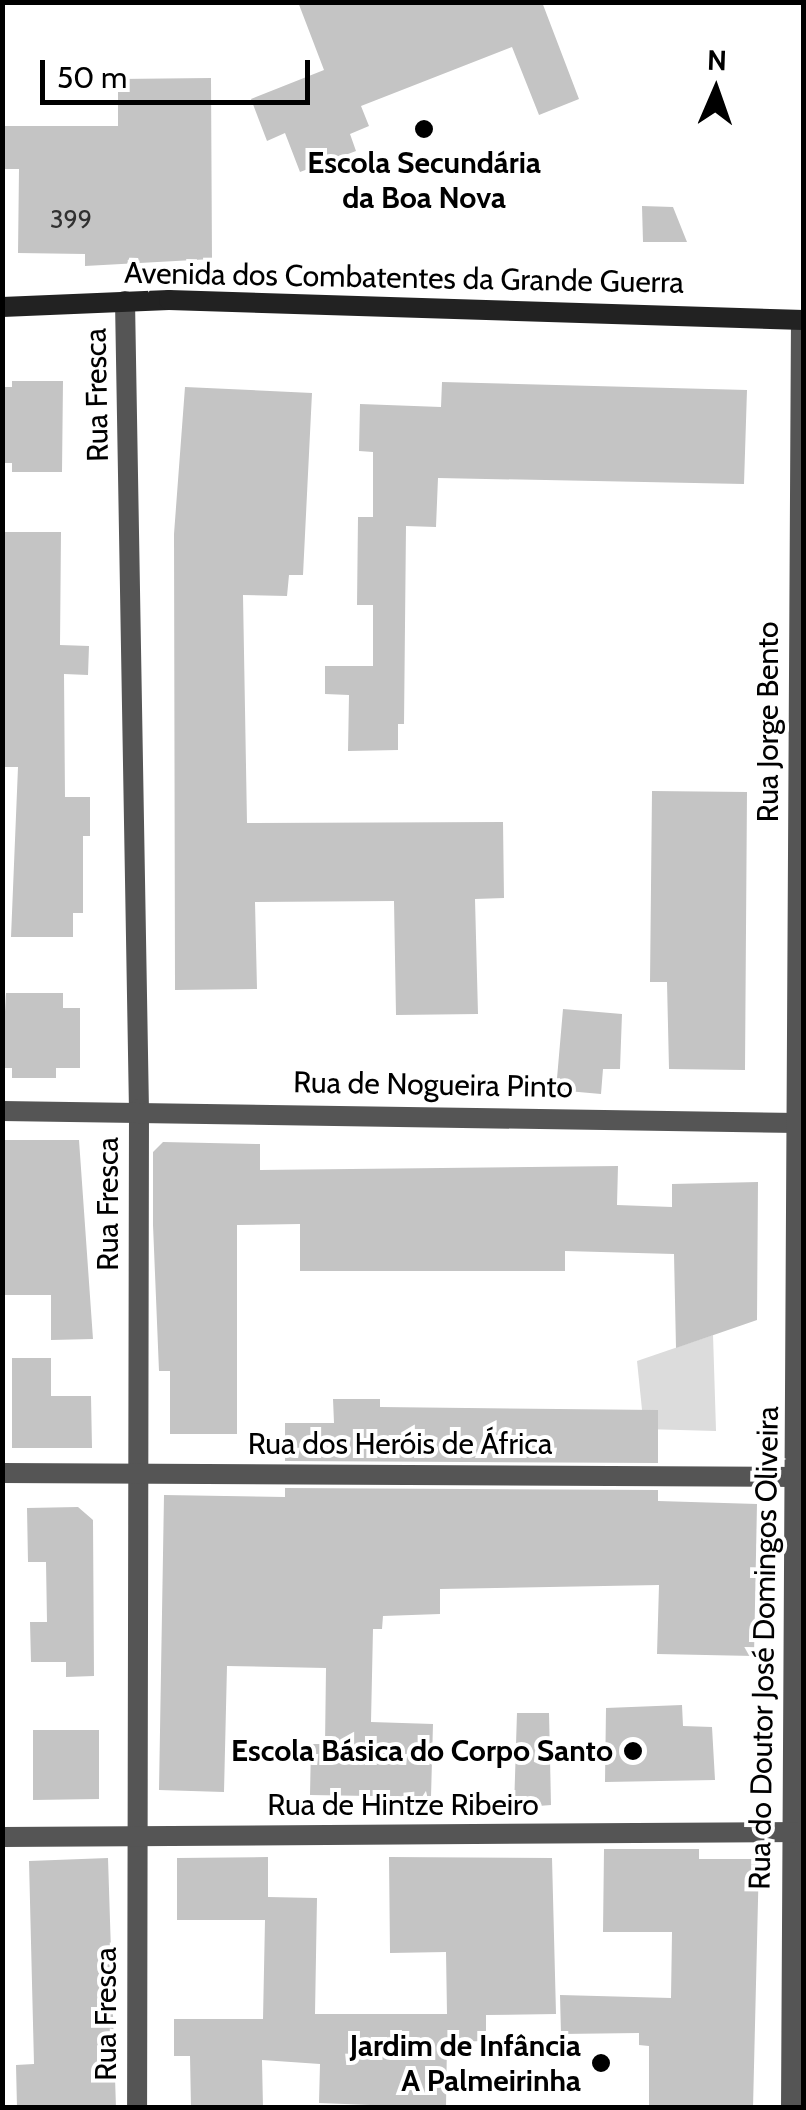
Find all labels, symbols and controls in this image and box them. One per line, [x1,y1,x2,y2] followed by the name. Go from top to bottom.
[45,40,315,102] scale bar
[666,40,766,140] north arrow
[707,43,728,77] text: N
[57,59,127,96] text: 50 m
[413,118,435,140] marker: Escola Secundária da Boa Nova
[307,145,541,216] place label: Escola Secundária da Boa Nova
[50,204,92,234] house number: 399
[124,255,684,301] street label: Avenida dos Combatentes da Grande Guerra
[78,328,116,462] street label: Rua Fresca
[750,622,786,822] street label: Rua Jorge Bento
[293,1065,573,1105] street label: Rua de Nogueira Pinto
[90,1137,126,1271] street label: Rua Fresca
[742,1406,786,1890] street label: Rua do Doutor José Domingos Oliveira
[248,1426,552,1462] street label: Rua dos Heróis de África
[231,1733,613,1769] place label: Escola Básica do Corpo Santo
[622,1740,644,1762] marker: Escola Básica do Corpo Santo
[267,1787,539,1823] street label: Rua de Hintze Ribeiro
[88,1947,124,2081] street label: Rua Fresca
[350,2028,581,2098] place label: Jardim de Infância A Palmeirinha
[590,2052,612,2074] marker: Jardim de Infância A Palmeirinha

